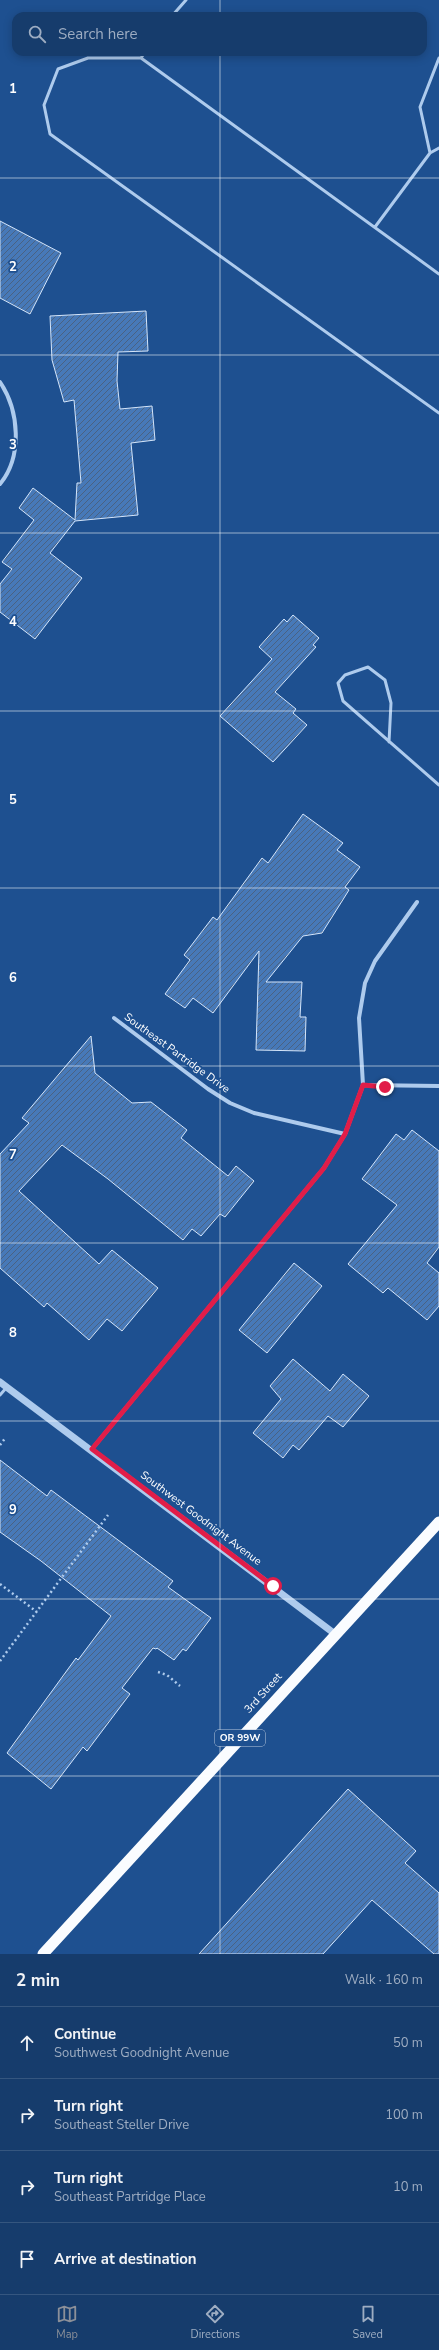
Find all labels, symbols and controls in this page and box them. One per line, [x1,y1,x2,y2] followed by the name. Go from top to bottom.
[12,12,427,56] search box
[26,23,48,45] icon: search
[58,24,138,44] text: Search here
[9,80,17,98] text: 1
[9,258,17,276] text: 2
[9,436,17,454] text: 3
[9,613,17,631] text: 4
[9,791,17,809] text: 5
[9,969,17,987] text: 6
[121,1009,233,1097] street label: Southeast Partridge Drive
[376,1078,394,1096] route end
[9,1146,17,1164] text: 7
[9,1324,17,1342] text: 8
[137,1467,265,1569] street label: Southwest Goodnight Avenue
[9,1501,17,1519] text: 9
[264,1577,282,1595] route start
[241,1669,285,1716] street label: 3rd Street
[215,1730,265,1746] road number: OR 99W
[16,1969,60,1992] text: 2 min
[345,1971,423,1989] text: Walk · 160 m
[54,2024,116,2044] text: Continue
[16,2032,38,2054] icon: ahead
[393,2034,423,2052] text: 50 m
[54,2044,229,2062] text: Southwest Goodnight Avenue
[54,2096,123,2116] text: Turn right
[16,2104,38,2126] icon: right
[385,2106,423,2124] text: 100 m
[54,2116,189,2134] text: Southeast Steller Drive
[54,2168,123,2188] text: Turn right
[16,2176,38,2198] icon: right
[393,2178,423,2196] text: 10 m
[54,2188,206,2206] text: Southeast Partridge Place
[16,2248,38,2270] icon: arrive
[54,2249,197,2269] text: Arrive at destination
[56,2303,78,2342] tab: Map
[190,2303,240,2342] tab: Directions
[352,2303,383,2342] tab: Saved

